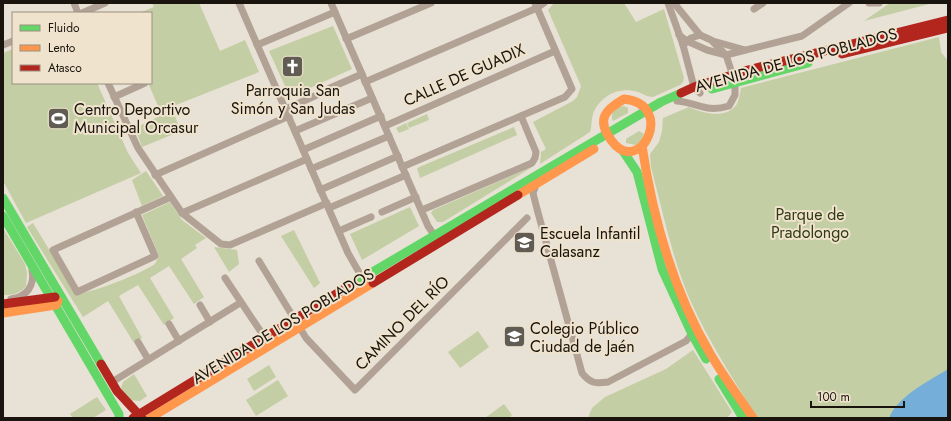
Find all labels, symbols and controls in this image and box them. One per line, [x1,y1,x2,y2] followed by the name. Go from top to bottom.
[12,12,152,84] legend
[48,19,80,37] text: Fluido
[692,22,900,98] street label: AVENIDA DE LOS POBLADOS
[400,38,528,112] street label: CALLE DE GUADIX
[48,39,76,57] text: Lento
[280,54,306,80] church icon: Parroquia San Simón y San Judas
[48,59,82,77] text: Atasco
[231,79,355,120] place label: Parroquia San Simón y San Judas
[74,98,199,139] place label: Centro Deportivo Municipal Orcasur
[45,105,71,131] sports icon: Centro Deportivo Municipal Orcasur
[771,203,849,244] park label: Parque de Pradolongo
[540,222,640,263] place label: Escuela Infantil Calasanz
[511,229,537,255] school or university icon: Escuela Infantil Calasanz
[188,262,379,390] street label: AVENIDA DE LOS POBLADOS
[350,271,454,375] street label: CAMINO DEL RÍO
[530,317,639,358] place label: Colegio Público Ciudad de Jaén
[502,324,528,350] school or university icon: Colegio Público Ciudad de Jaén
[811,383,904,409] scale bar
[817,388,850,406] text: 100 m

